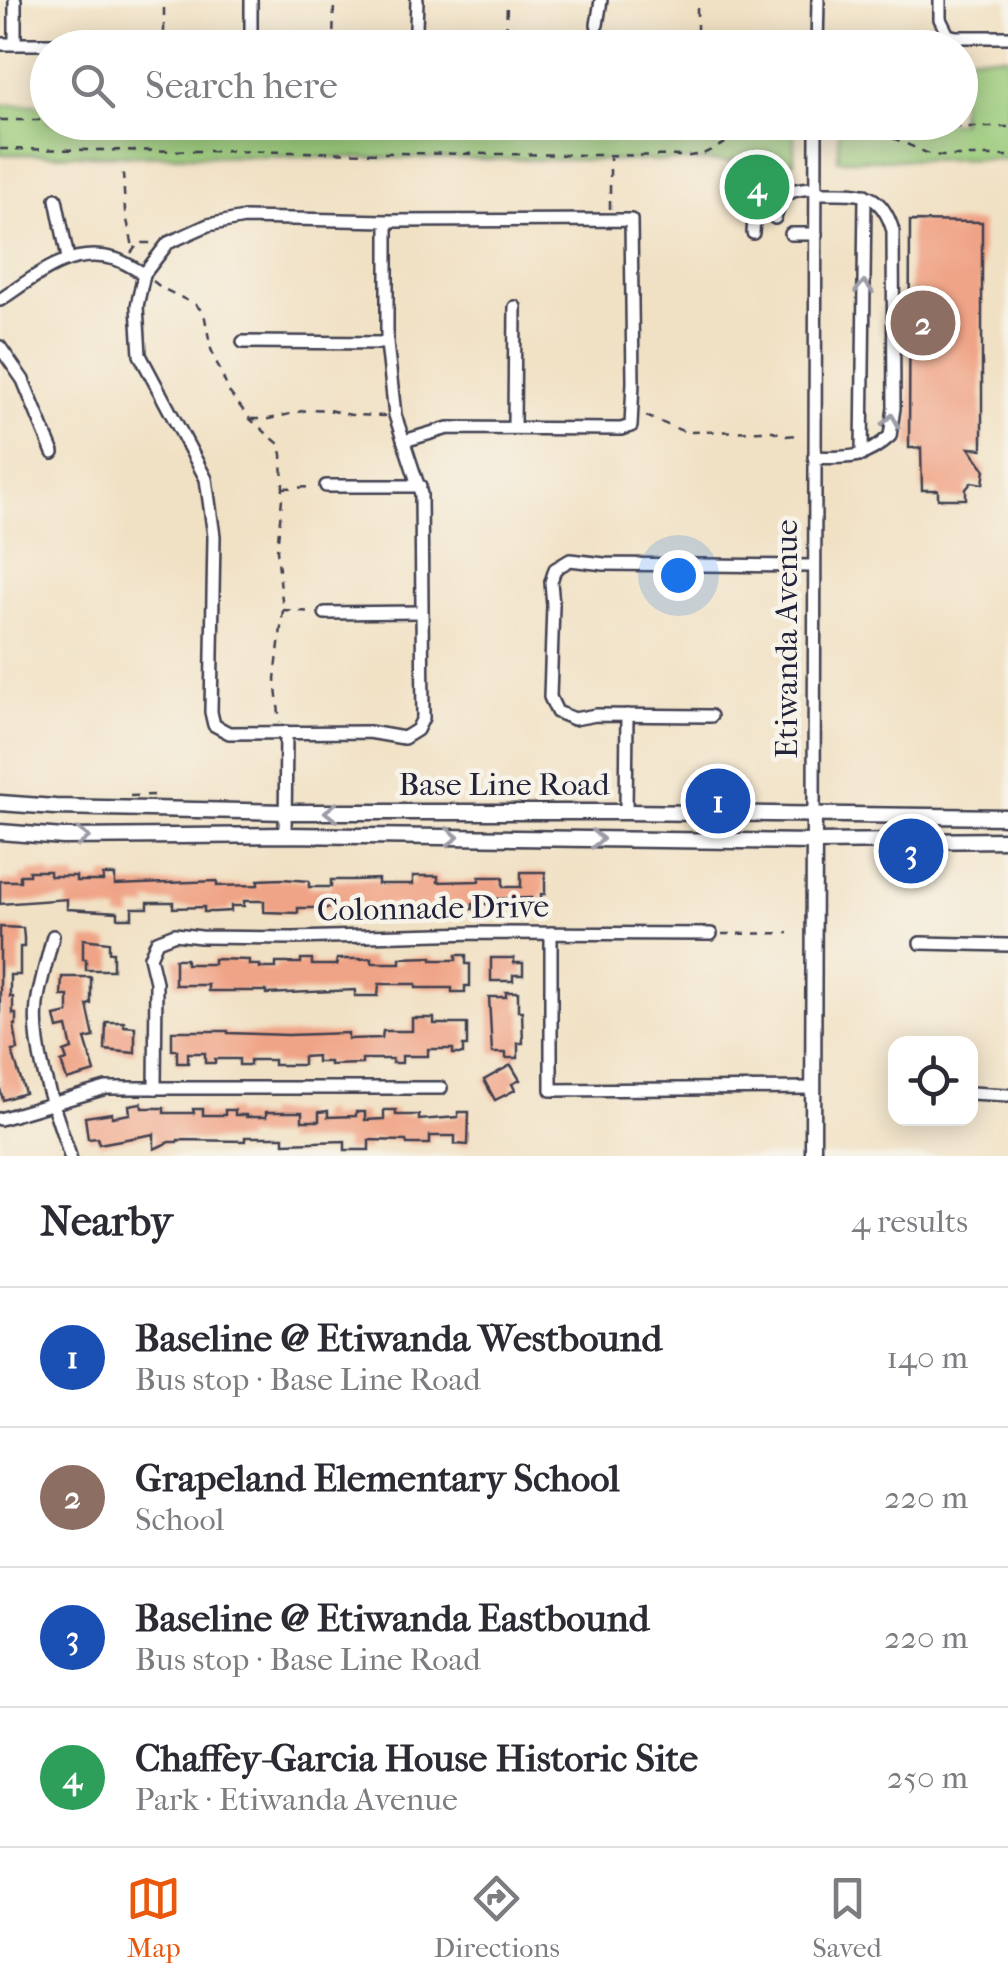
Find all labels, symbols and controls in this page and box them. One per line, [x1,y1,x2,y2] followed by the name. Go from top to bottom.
[30,30,978,140] search box
[65,58,120,113] icon: search
[145,63,338,108] text: Search here
[724,150,790,224] pin: 4
[853,279,875,294] one-way arrow
[890,286,956,360] pin: 2
[880,413,901,429] one-way arrow
[768,519,805,759] street label: Etiwanda Avenue
[653,550,704,601] your location
[686,764,750,838] pin: 1
[398,766,610,803] street label: Base Line Road
[323,801,338,823] one-way arrow
[878,814,944,888] pin: 3
[76,826,92,848] one-way arrow
[446,826,461,848] one-way arrow
[589,828,605,849] one-way arrow
[317,887,550,929] street label: Colonnade Drive
[888,1036,978,1126] map controls
[888,1036,978,1126] button: locate
[40,1197,172,1246] text: Nearby
[851,1203,968,1240] text: 4 results
[135,1316,662,1361] text: Baseline @ Etiwanda Westbound
[67,1339,78,1376] text: 1
[887,1339,968,1376] text: 140 m
[135,1361,481,1398] text: Bus stop · Base Line Road
[135,1456,620,1501] text: Grapeland Elementary School
[64,1479,81,1516] text: 2
[884,1479,968,1516] text: 220 m
[135,1501,224,1538] text: School
[135,1596,649,1641] text: Baseline @ Etiwanda Eastbound
[66,1619,79,1656] text: 3
[884,1619,968,1656] text: 220 m
[135,1641,481,1678] text: Bus stop · Base Line Road
[135,1736,698,1781] text: Chaffey-Garcia House Historic Site
[63,1759,82,1796] text: 4
[887,1759,968,1796] text: 250 m
[135,1781,458,1818] text: Park · Etiwanda Avenue
[126,1871,181,1964] tab: Map
[434,1871,560,1964] tab: Directions
[812,1871,882,1964] tab: Saved

